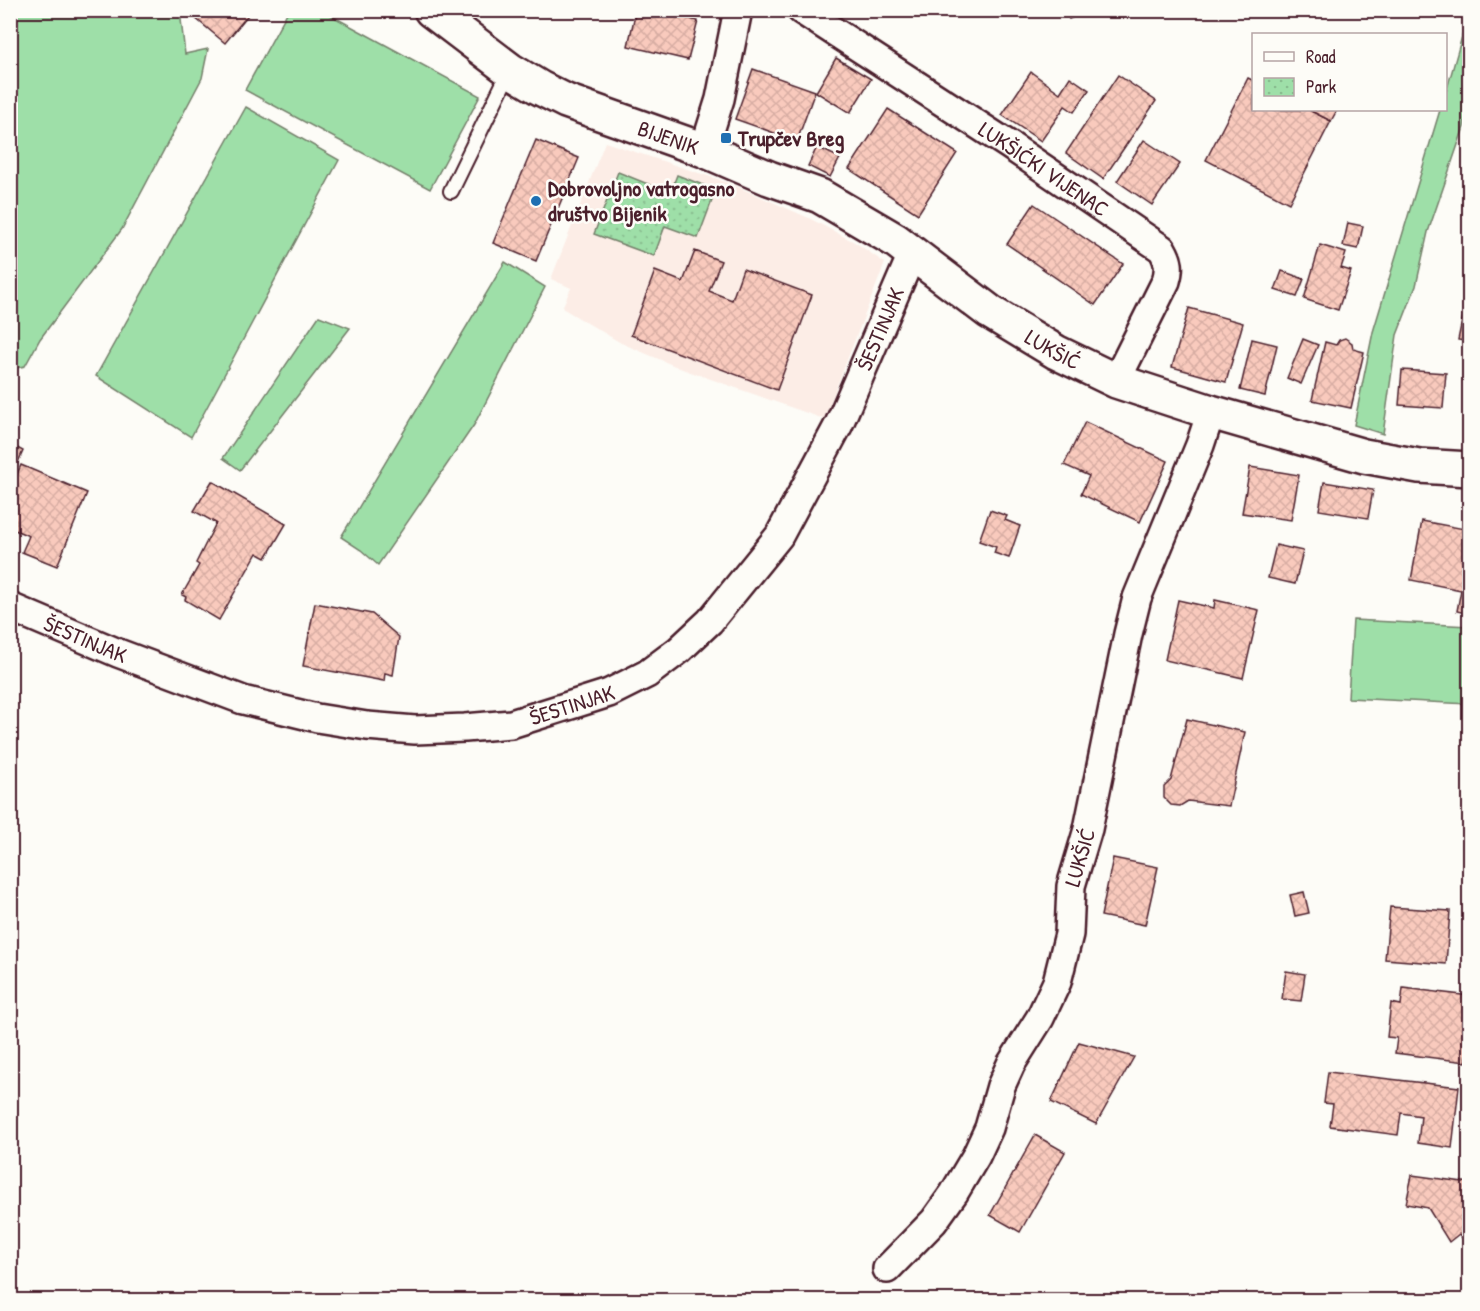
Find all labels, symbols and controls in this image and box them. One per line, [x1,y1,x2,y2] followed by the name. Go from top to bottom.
[1252,33,1447,111] legend
[1306,44,1336,69] text: Road
[1306,74,1337,99] text: Park
[634,113,703,162] street label: BIJENIK
[973,114,1115,223] street label: LUKŠIĆKI VIJENAC
[737,123,845,154] place label: Trupčev Breg
[719,131,733,145] marker: Trupčev Breg
[548,173,734,228] place label: Dobrovoljno vatrogasno društvo Bijenik
[529,194,543,208] marker: Dobrovoljno vatrogasno društvo Bijenik
[849,282,911,375] street label: ŠESTINJAK
[1020,322,1086,377] street label: LUKŠIĆ
[39,608,132,670] street label: ŠESTINJAK
[526,677,619,732] street label: ŠESTINJAK
[1057,825,1102,890] street label: LUKŠIĆ

